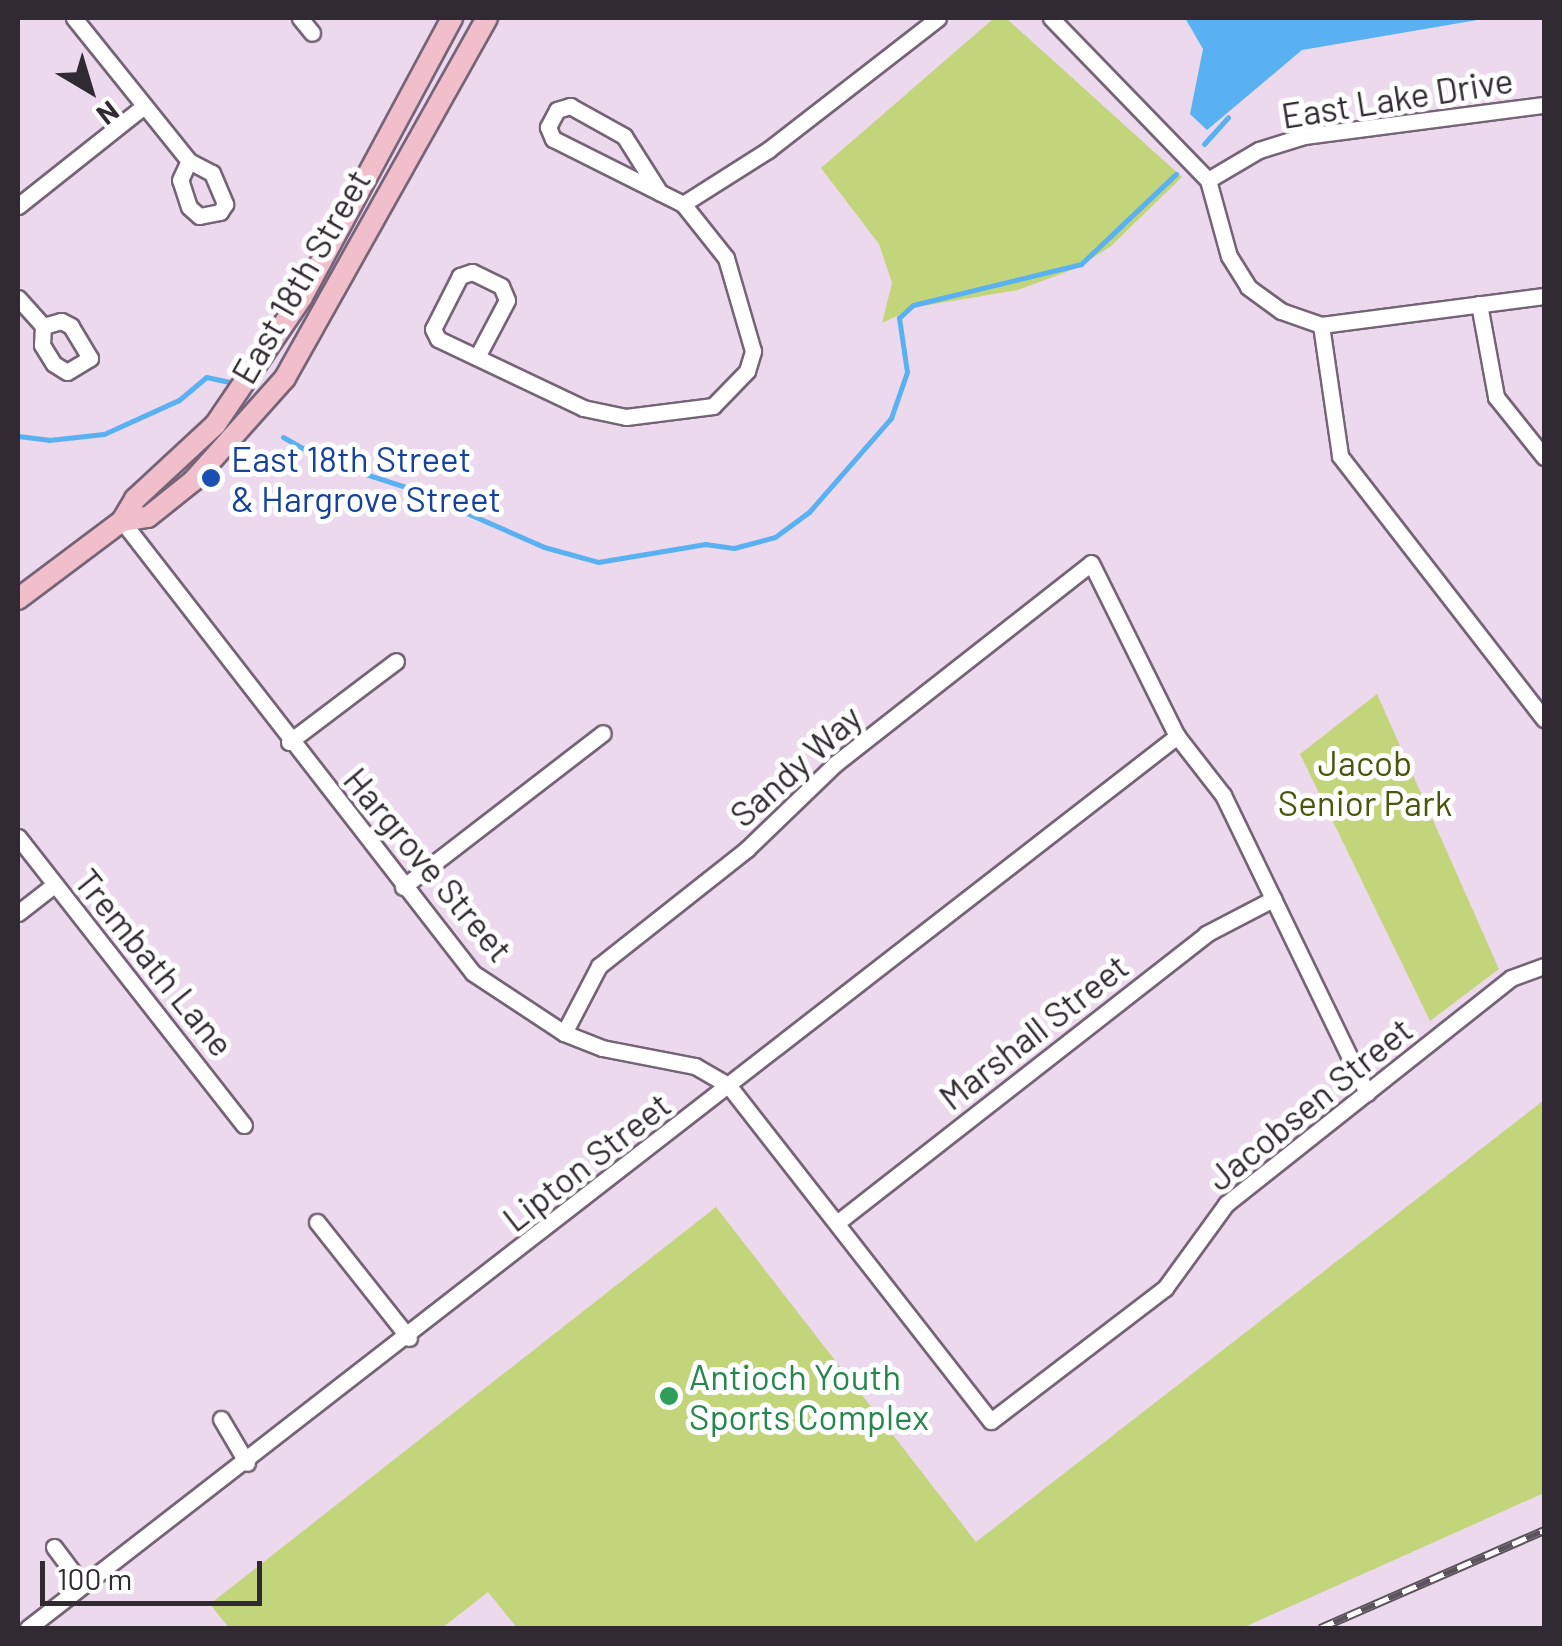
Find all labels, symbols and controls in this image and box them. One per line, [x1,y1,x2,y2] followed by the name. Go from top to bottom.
[40,40,140,140] north arrow
[1278,58,1516,136] street label: East Lake Drive
[91,95,126,133] text: N
[222,161,378,391] street label: East 18th Street
[231,437,501,519] place label: East 18th Street & Hargrove Street
[200,467,222,489] marker: East 18th Street & Hargrove Street
[721,695,869,835] street label: Sandy Way
[1278,741,1452,823] park label: Jacob Senior Park
[336,759,522,969] street label: Hargrove Street
[67,860,243,1064] street label: Trembath Lane
[930,944,1136,1118] street label: Marshall Street
[1198,1008,1420,1198] street label: Jacobsen Street
[494,1083,678,1239] street label: Lipton Street
[689,1355,929,1437] place label: Antioch Youth Sports Complex
[658,1385,680,1407] marker: Antioch Youth Sports Complex
[45,1541,268,1603] scale bar
[57,1560,132,1596] text: 100 m

